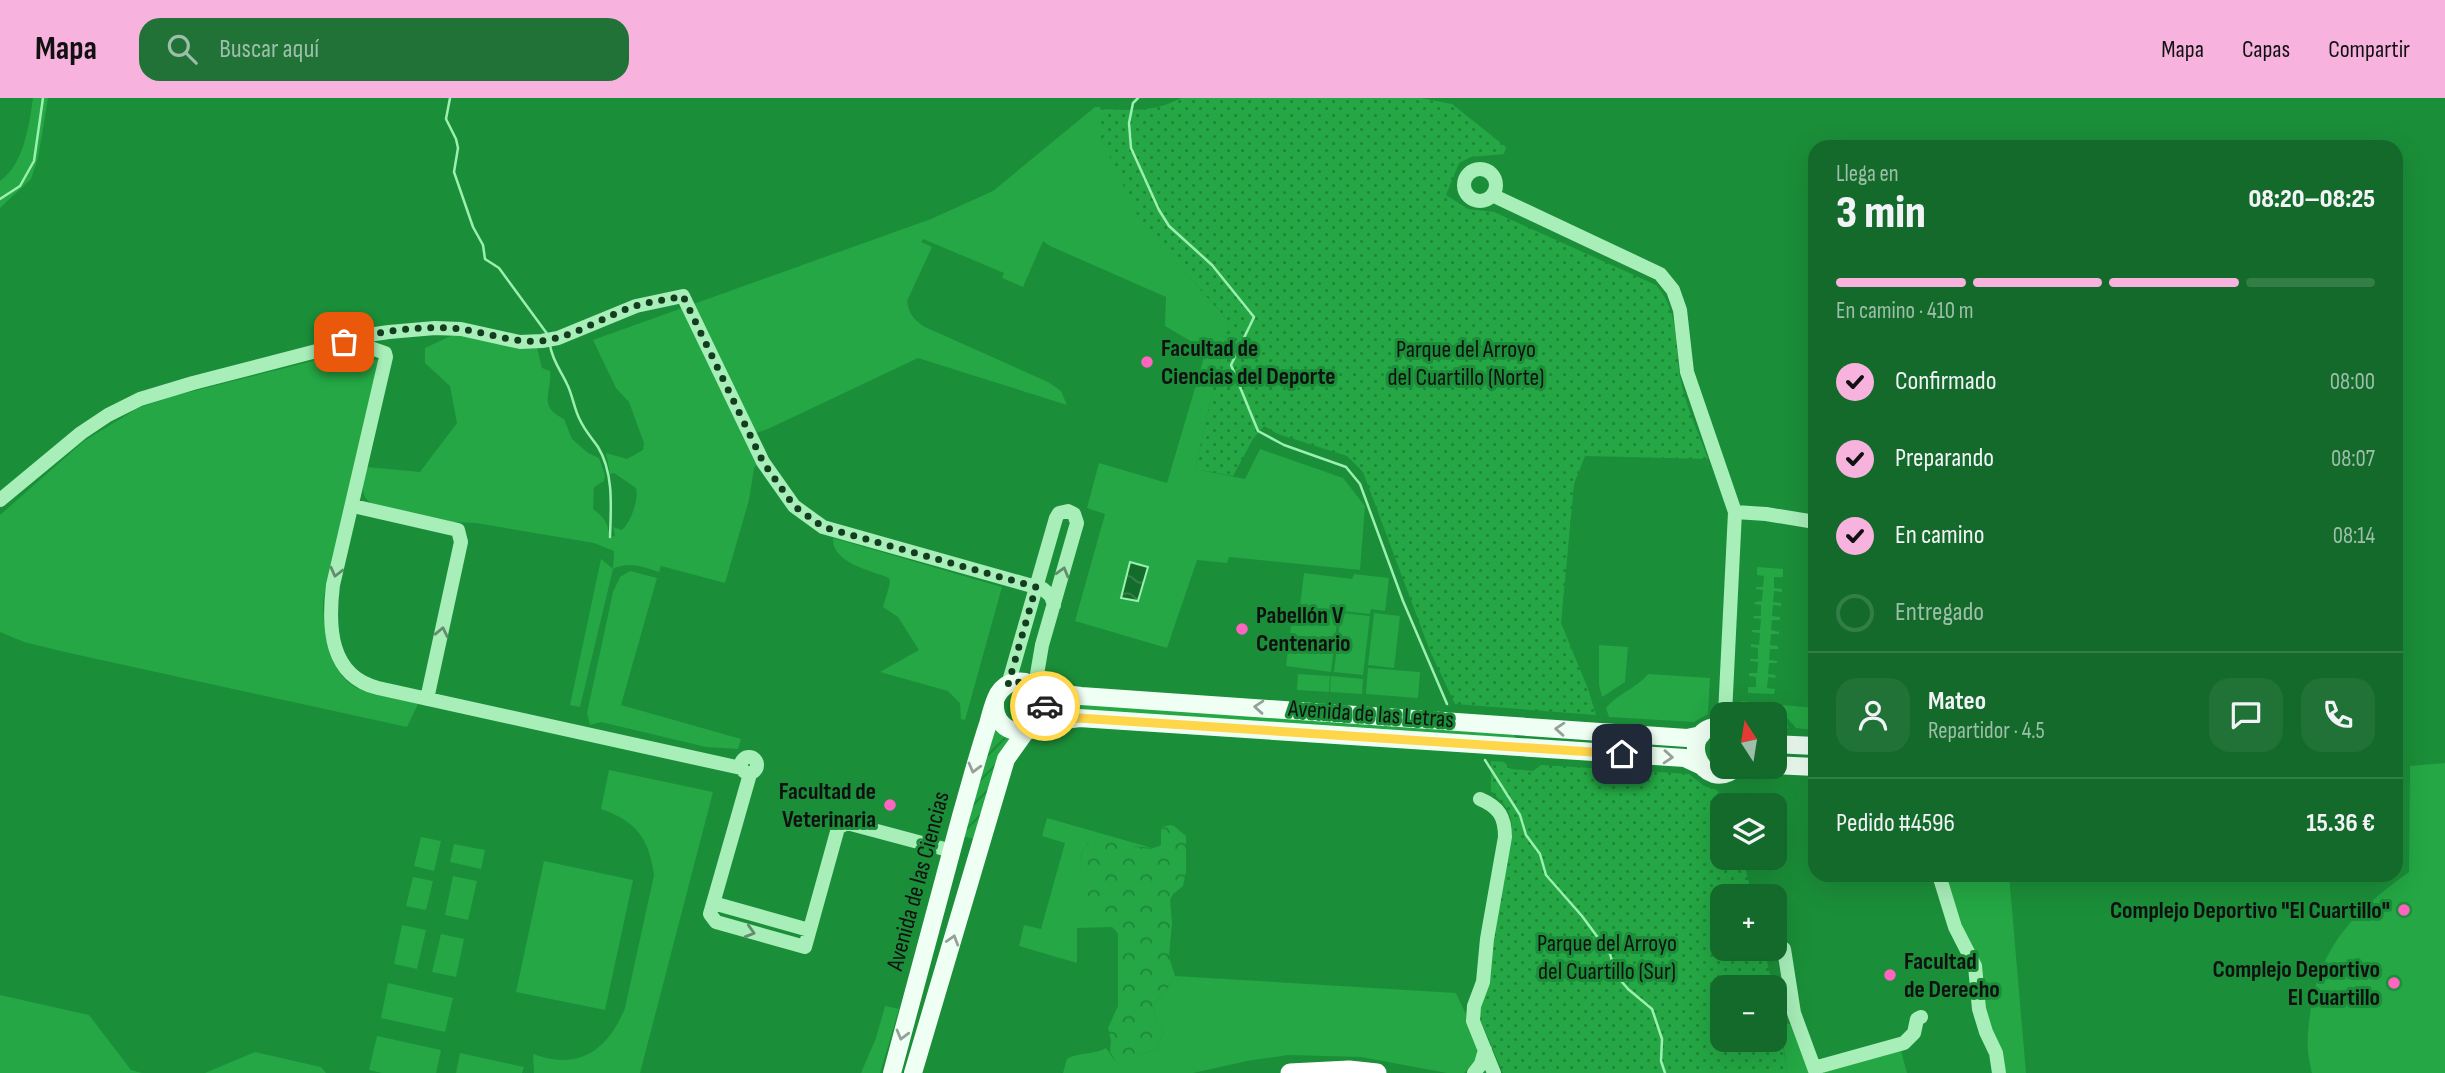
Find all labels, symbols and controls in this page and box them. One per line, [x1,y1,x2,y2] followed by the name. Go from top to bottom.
[139,18,629,81] search box
[35,29,97,69] text: Mapa
[163,30,201,68] icon: search
[219,34,319,65] text: Buscar aquí
[2161,35,2204,64] text: Mapa
[2242,35,2290,64] text: Capas
[2328,35,2410,64] text: Compartir
[1836,160,1899,188] text: Llega en
[2248,184,2375,215] text: 08:20–08:25
[1836,186,1926,241] text: 3 min
[1836,297,1973,325] text: En camino · 410 m
[314,312,374,372] pin
[325,323,363,361] icon: bag
[1161,334,1336,391] place label: Facultad de Ciencias del Deporte
[1388,335,1544,392] park label: Parque del Arroyo del Cuartillo (Norte)
[1139,354,1155,370] marker: Facultad de Ciencias del Deporte
[1836,363,1874,401] icon: check
[1895,366,1996,397] text: Confirmado
[2330,368,2375,396] text: 08:00
[1836,440,1874,478] icon: check
[1895,443,1994,474] text: Preparando
[2331,445,2375,473] text: 08:07
[1836,517,1874,555] icon: check
[1895,520,1985,551] text: En camino
[2333,522,2375,550] text: 08:14
[330,566,344,578] one-way arrow
[1054,567,1069,579] one-way arrow
[1895,597,1984,628] text: Entregado
[1256,601,1351,658] place label: Pabellón V Centenario
[1234,621,1250,637] marker: Pabellón V Centenario
[433,626,448,638] one-way arrow
[1010,671,1080,741] courier
[1836,678,1910,752] button: person
[2209,678,2283,752] button: chat
[2301,678,2375,752] button: phone
[1928,686,1986,717] text: Mateo
[1026,687,1064,725] icon: car
[1286,694,1455,734] street label: Avenida de las Letras
[1254,700,1265,715] one-way arrow
[1710,702,1787,779] north arrow
[1710,702,1787,1052] map controls
[1928,717,2045,745] text: Repartidor · 4.5
[1554,722,1565,737] one-way arrow
[1592,724,1652,784] pin
[1603,735,1641,773] icon: home
[1663,750,1674,765] one-way arrow
[968,762,983,774] one-way arrow
[779,777,876,834] place label: Facultad de Veterinaria
[880,788,956,975] street label: Avenida de las Ciencias
[1710,793,1787,870] button: layers
[882,797,898,813] marker: Facultad de Veterinaria
[1836,808,1955,839] text: Pedido #4596
[2306,808,2375,839] text: 15.36 €
[1710,884,1787,961] button: +
[2110,896,2390,925] place label: Complejo Deportivo "El Cuartillo"
[2396,902,2412,918] marker: Complejo Deportivo "El Cuartillo"
[743,923,755,938] one-way arrow
[1537,929,1677,986] park label: Parque del Arroyo del Cuartillo (Sur)
[944,934,959,946] one-way arrow
[1904,947,2000,1004] place label: Facultad de Derecho
[2213,955,2380,1012] place label: Complejo Deportivo El Cuartillo
[1882,967,1898,983] marker: Facultad de Derecho
[1710,975,1787,1052] button: −
[2386,975,2402,991] marker: Complejo Deportivo El Cuartillo
[896,1028,910,1040] one-way arrow

